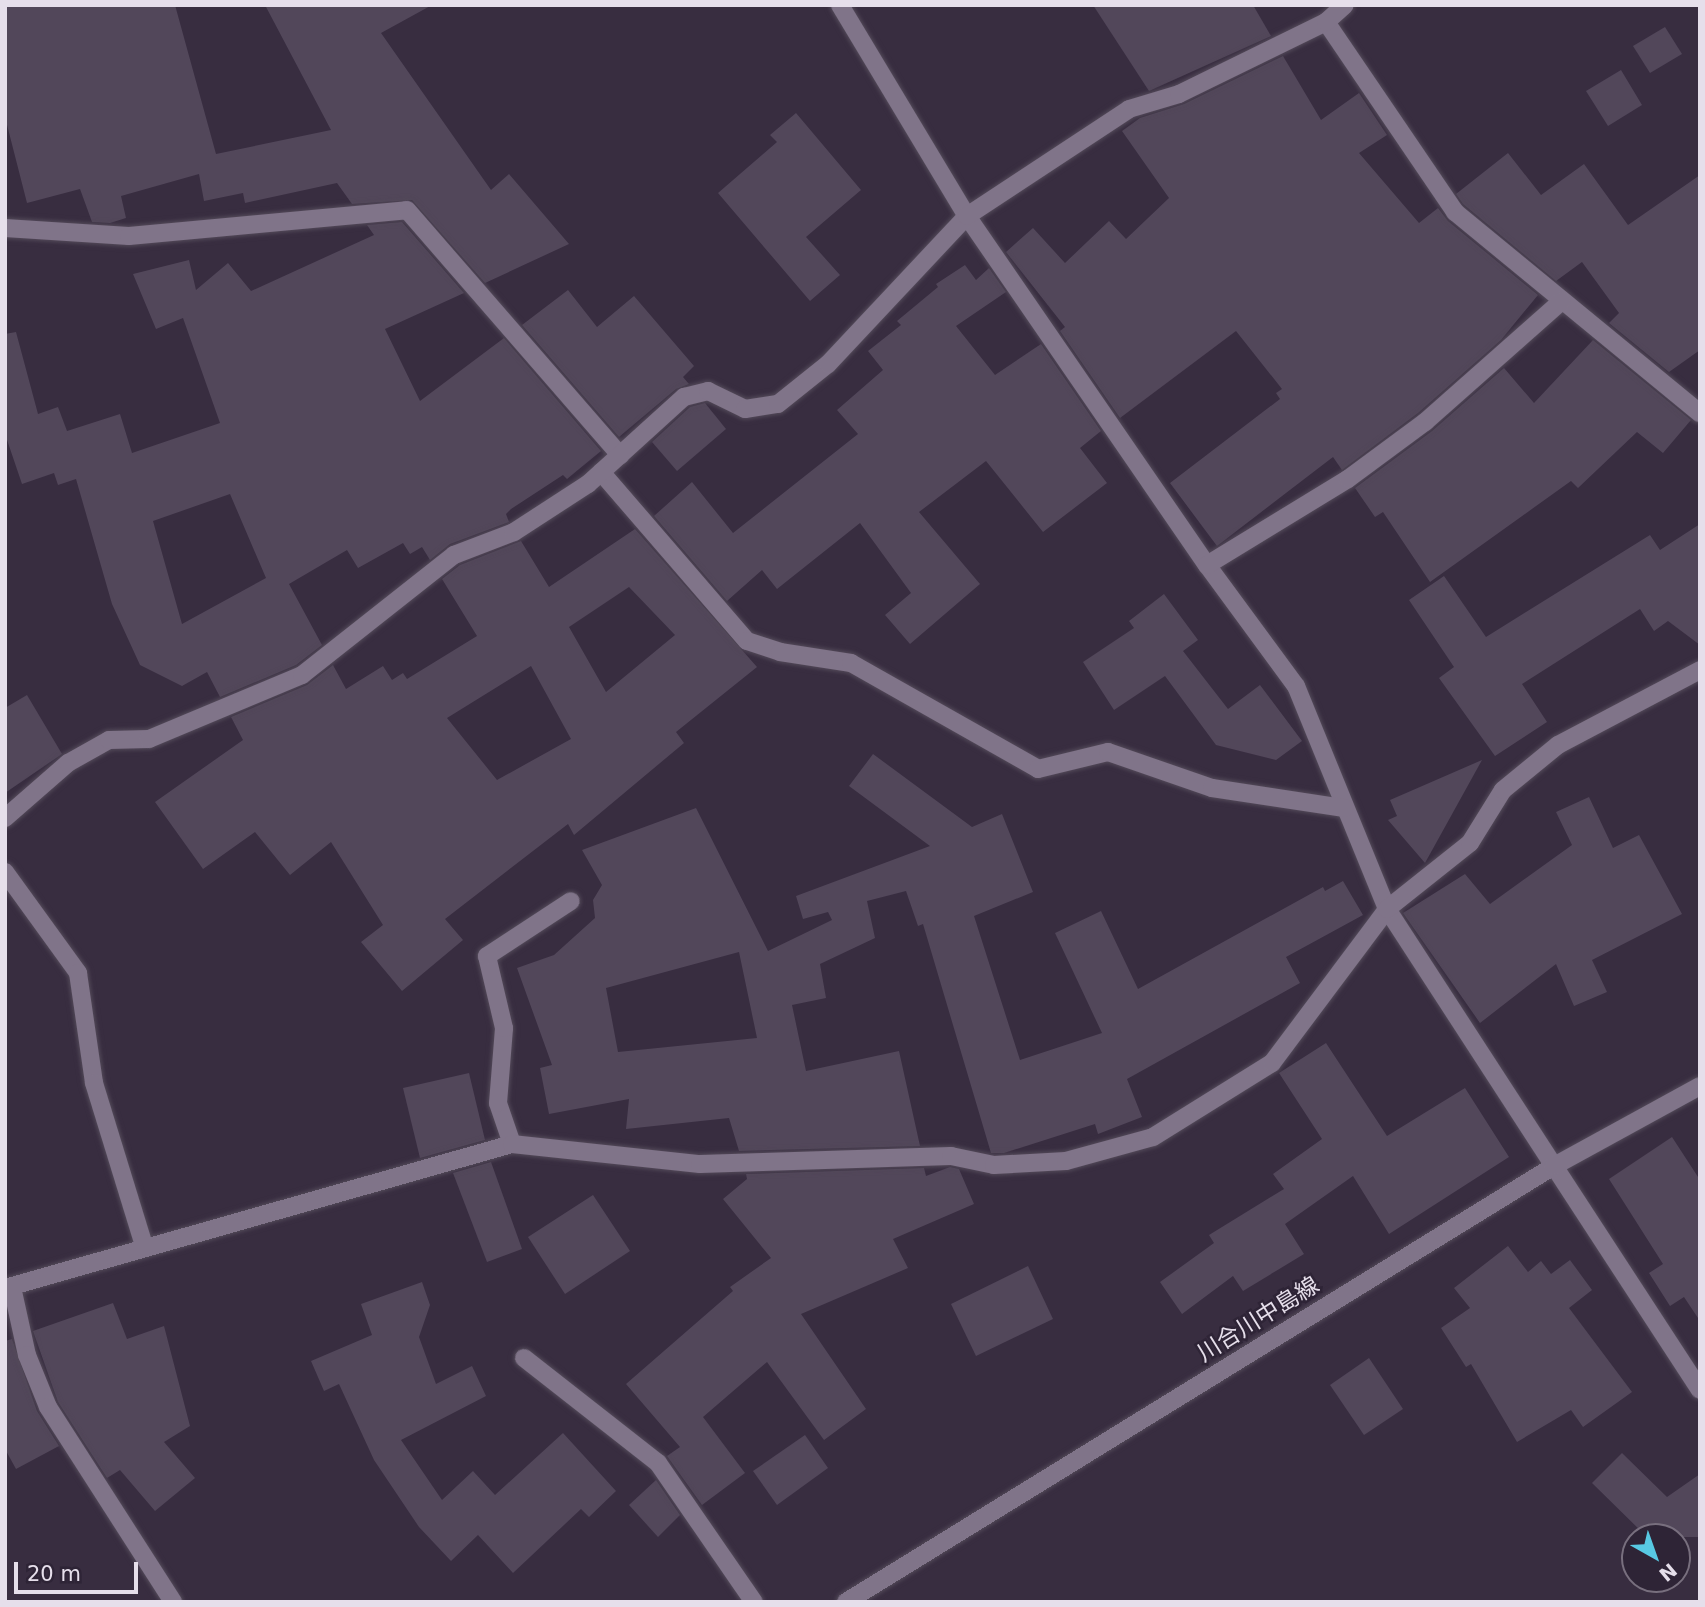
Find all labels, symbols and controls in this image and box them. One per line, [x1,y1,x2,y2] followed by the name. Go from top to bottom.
[1192,1271,1324,1367] street label: 川合川中島線
[1621,1523,1691,1593] north arrow
[18,1548,142,1592] scale bar
[1655,1559,1681,1586] text: N
[27,1562,81,1586] text: 20 m

